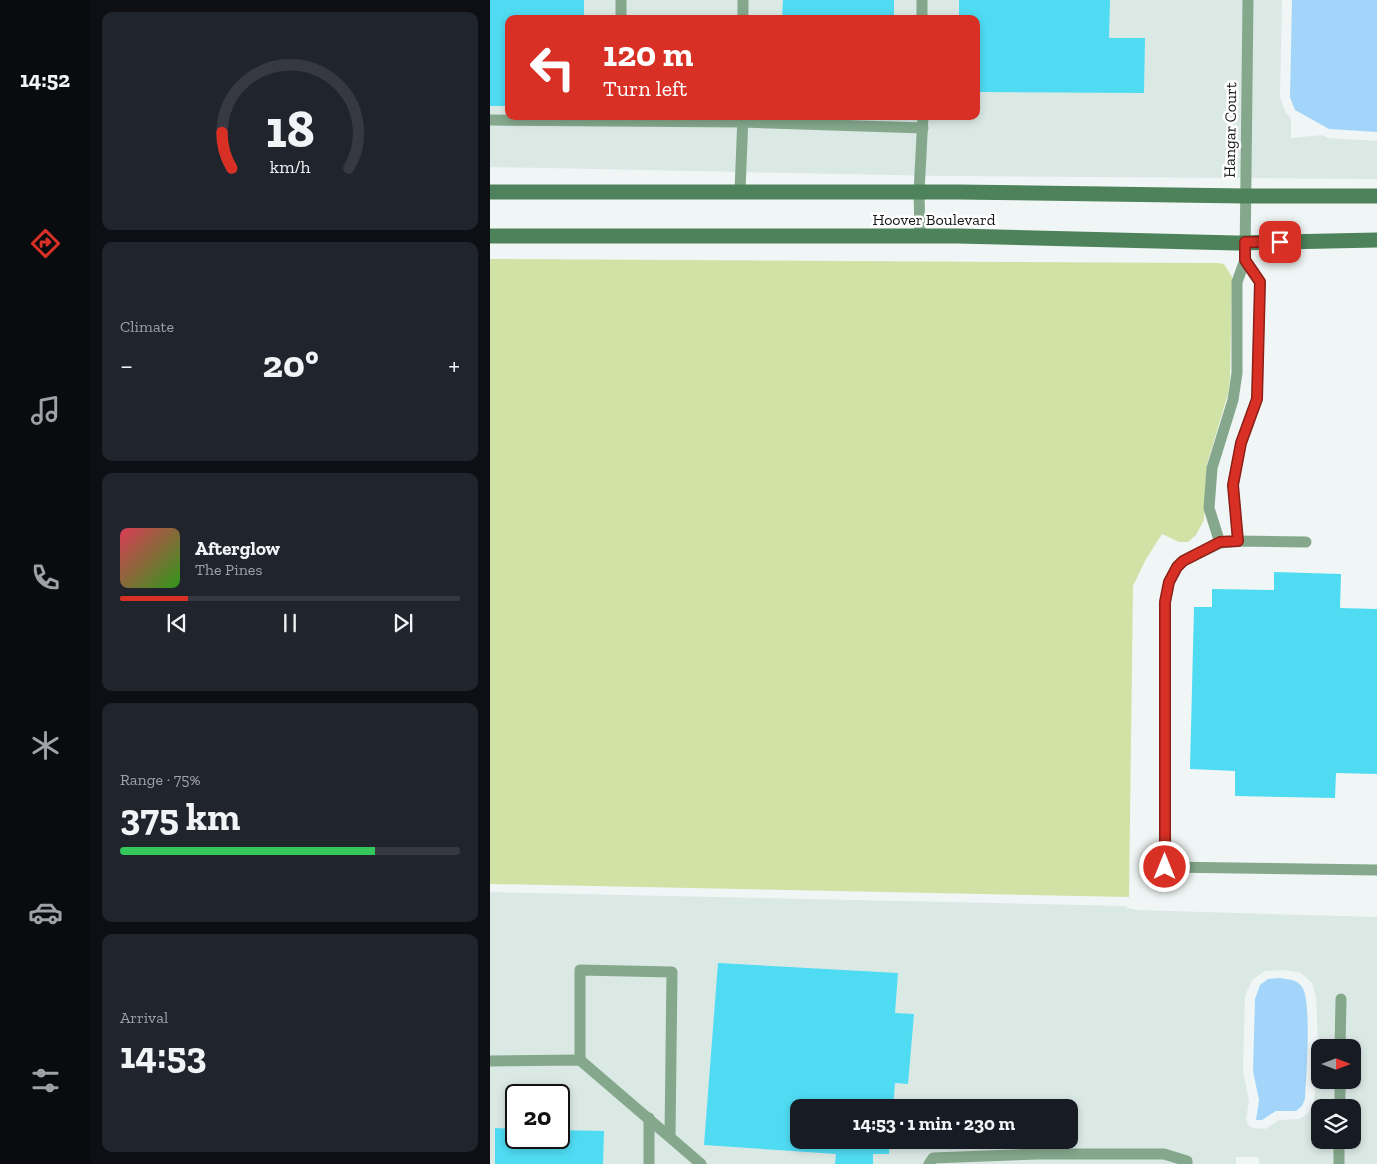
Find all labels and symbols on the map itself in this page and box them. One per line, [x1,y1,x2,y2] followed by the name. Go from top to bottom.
[1220,82,1240,178] street label: Hangar Court
[872,210,996,229] street label: Hoover Boulevard
[1259,221,1301,263] pin
[1138,840,1190,892] position arrow
[1311,1039,1361,1089] north arrow
[505,1084,570,1149] speed limit sign: 20

